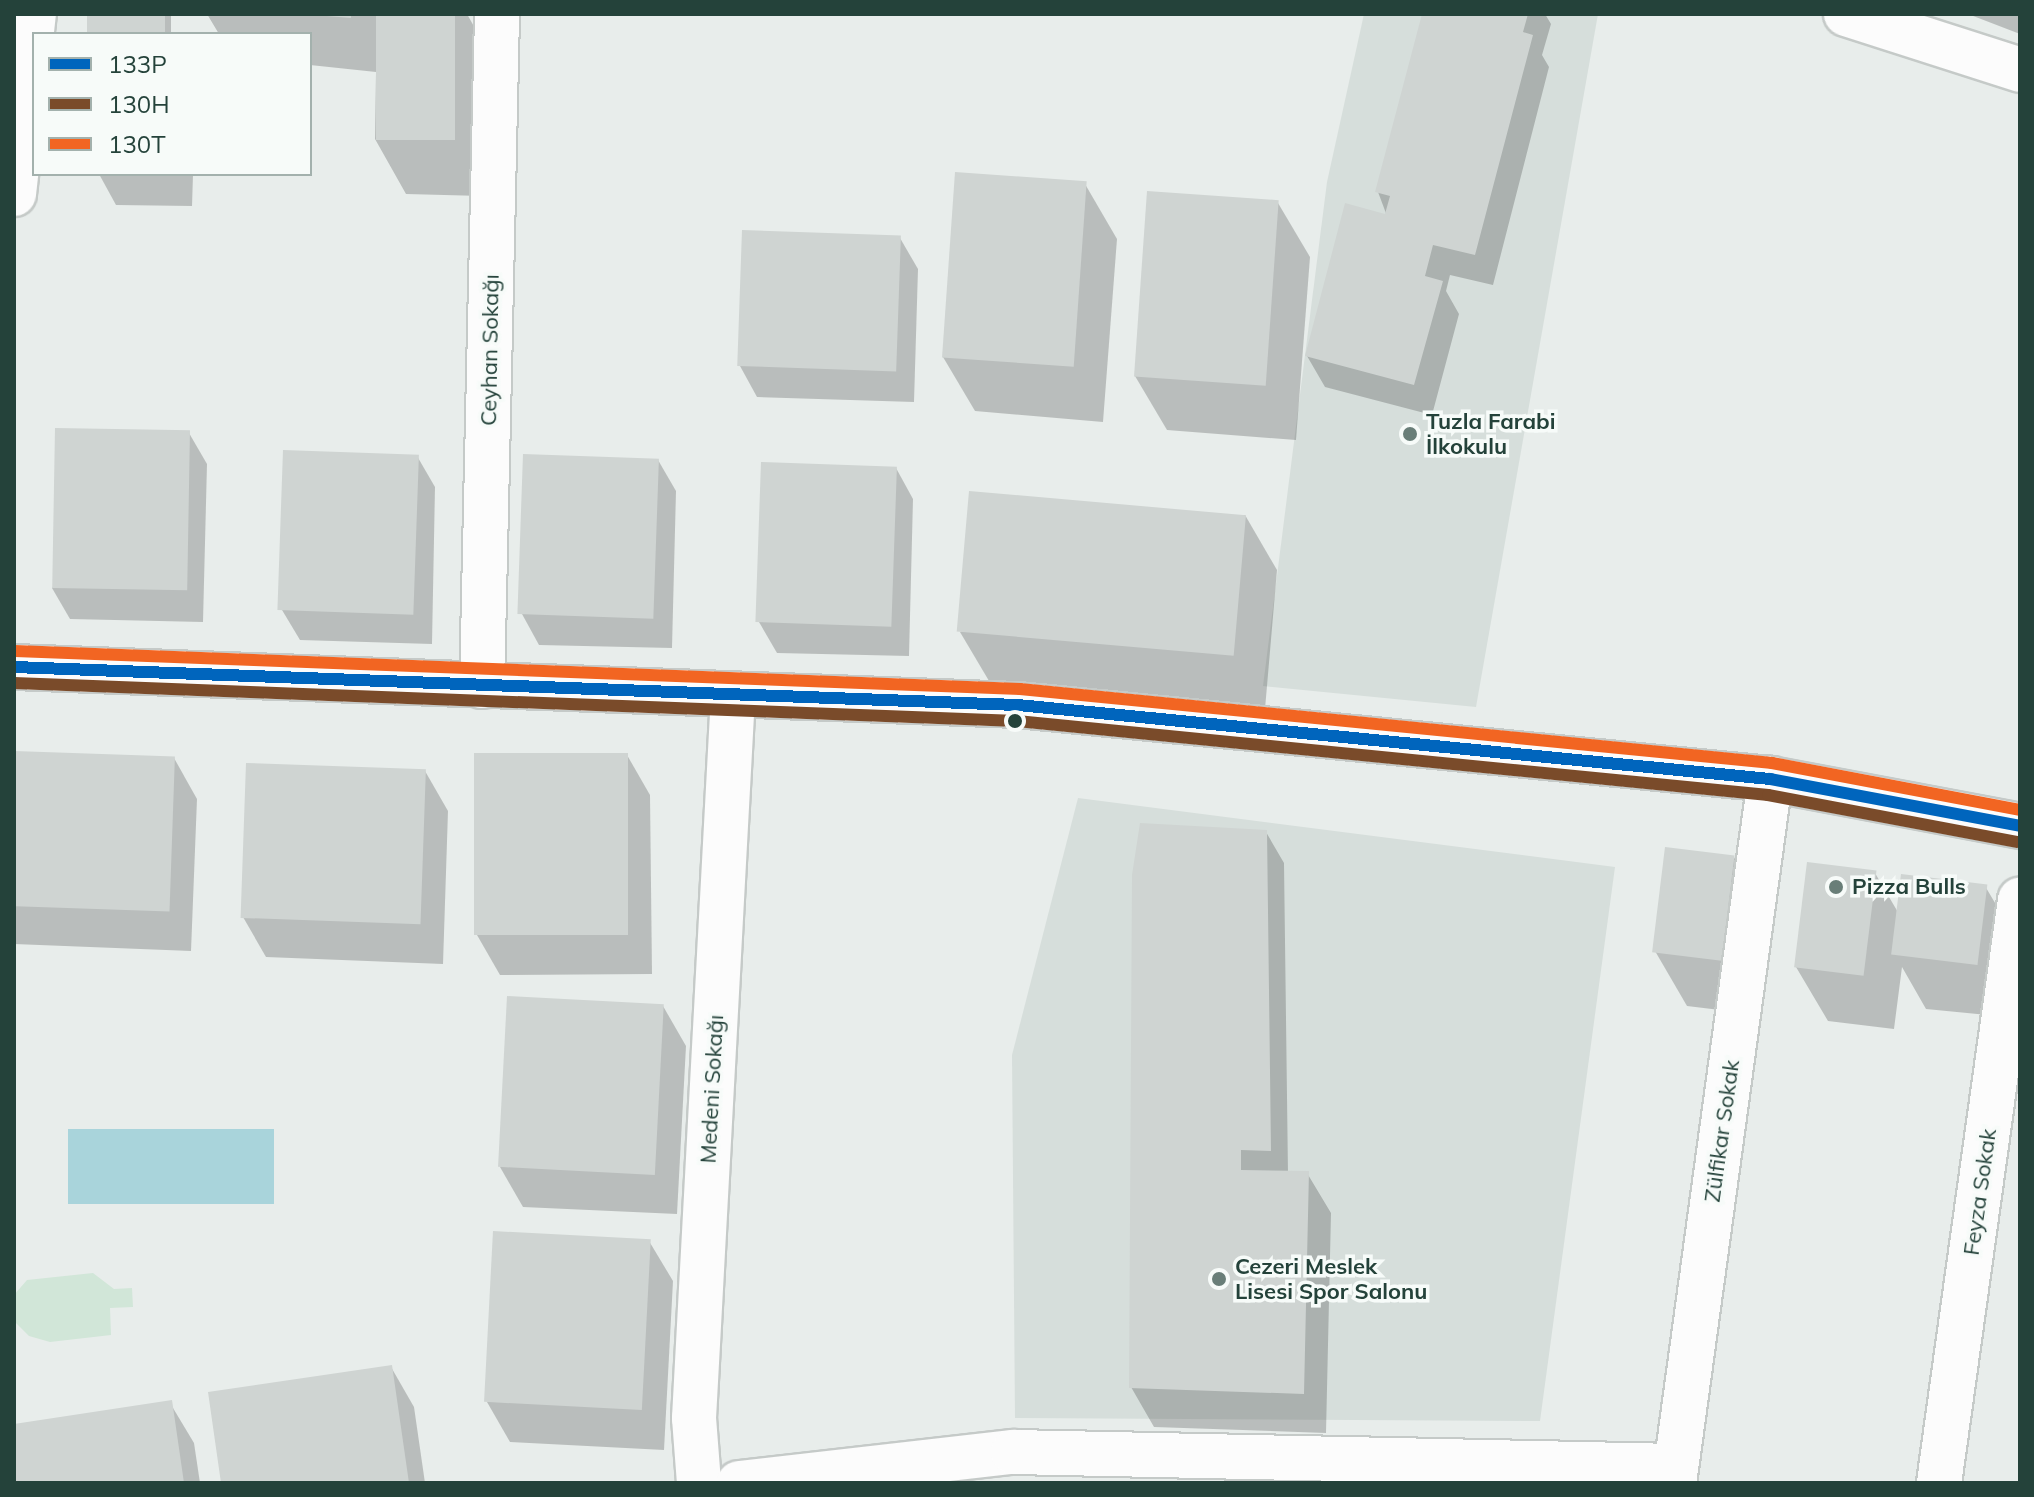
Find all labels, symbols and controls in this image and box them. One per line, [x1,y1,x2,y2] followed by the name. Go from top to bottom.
[32,32,312,176] legend
[108,49,167,79] text: 133P
[108,89,170,119] text: 130H
[108,129,166,159] text: 130T
[475,274,505,426] street label: Ceyhan Sokağı
[1426,408,1555,460] place label: Tuzla Farabi İlkokulu
[1401,425,1419,443] marker: Tuzla Farabi İlkokulu
[1007,713,1023,729] unlabelled marker
[1852,874,1966,900] place label: Pizza Bulls
[1827,878,1845,896] marker: Pizza Bulls
[695,1014,729,1164] street label: Medeni Sokağı
[1699,1058,1745,1204] street label: Zülfikar Sokak
[1958,1127,2002,1257] street label: Feyza Sokak
[1235,1253,1427,1304] place label: Cezeri Meslek Lisesi Spor Salonu
[1210,1270,1228,1288] marker: Cezeri Meslek Lisesi Spor Salonu

